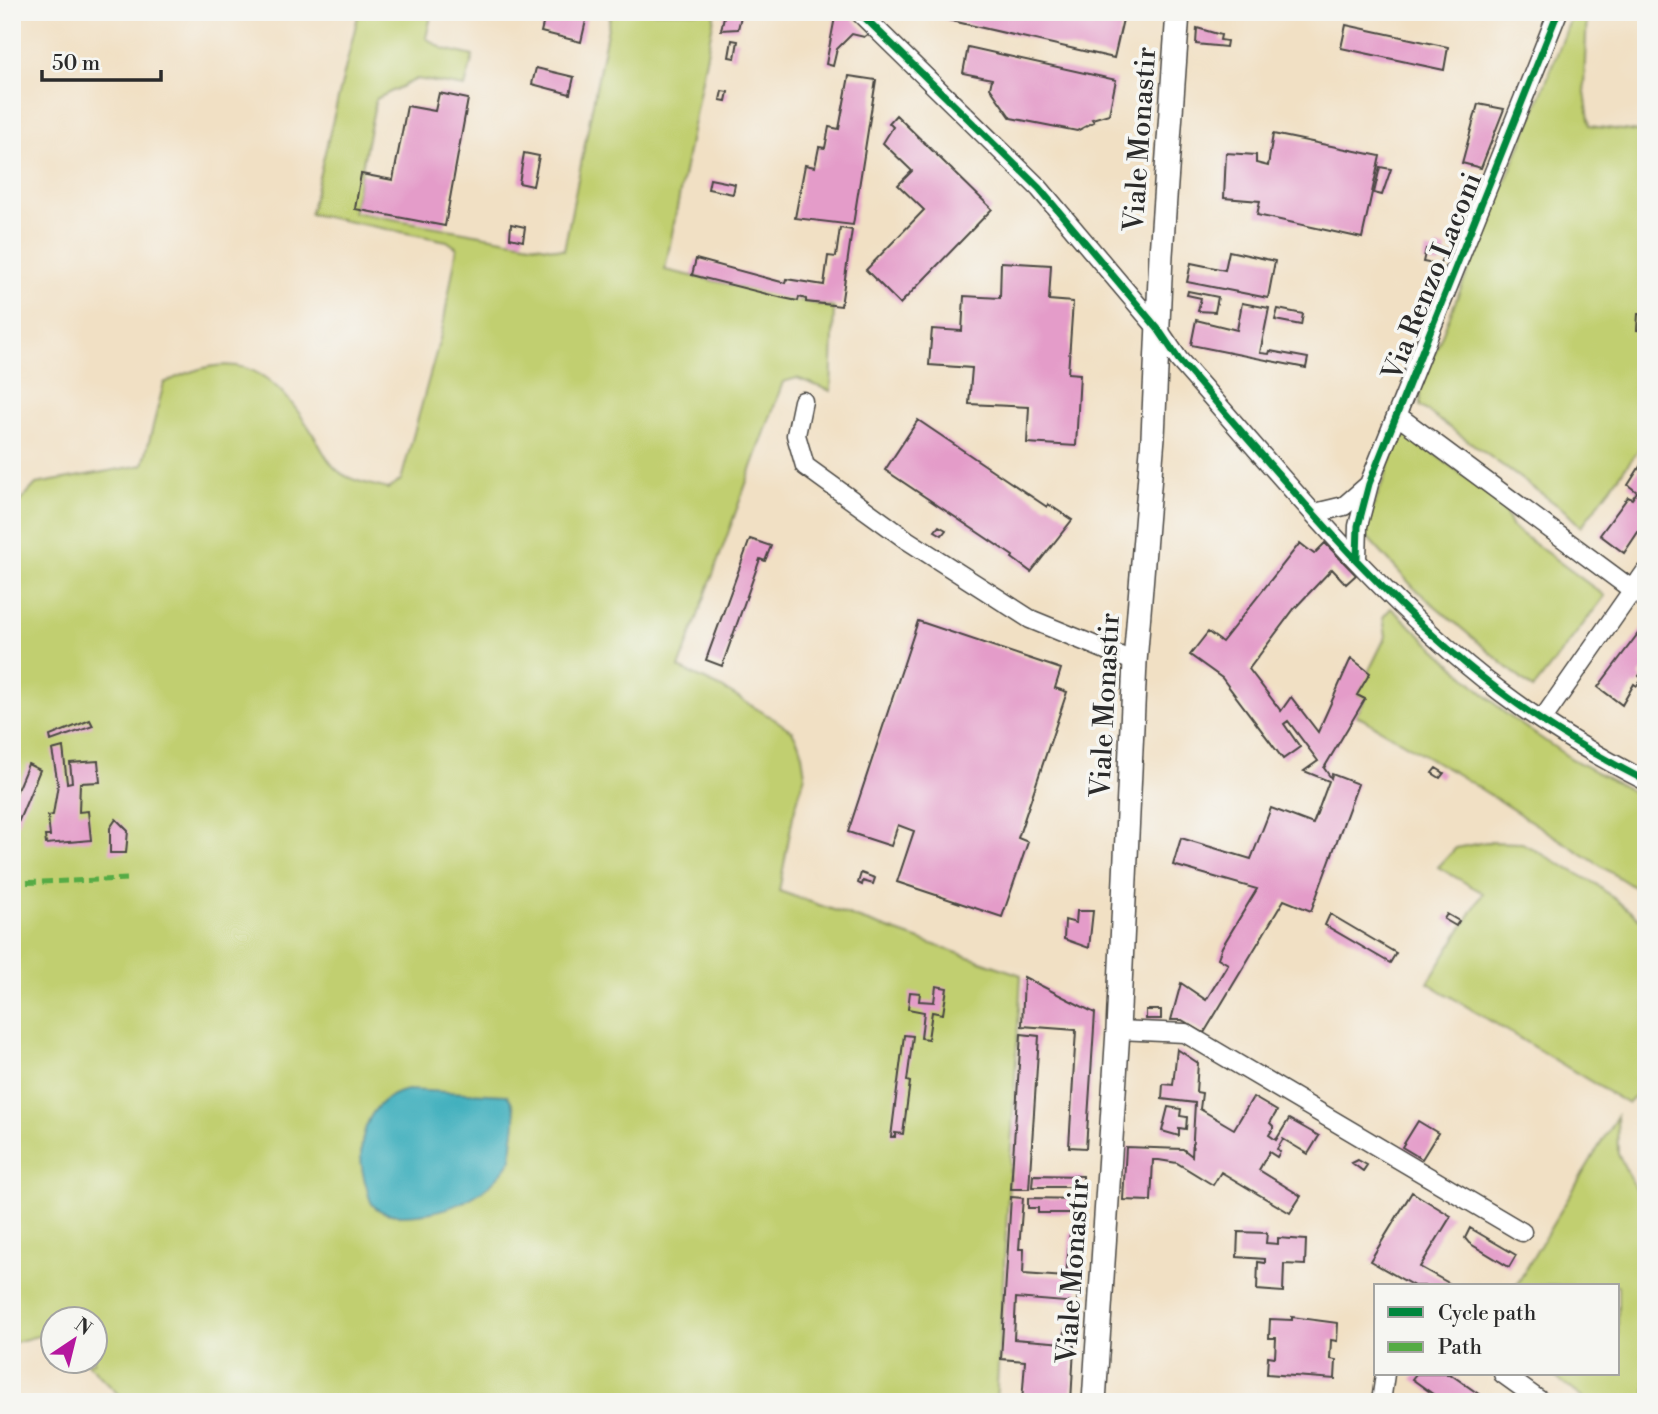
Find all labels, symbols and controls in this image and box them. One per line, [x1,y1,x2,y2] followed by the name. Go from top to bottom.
[42,38,161,82] scale bar
[1117,46,1164,234] street label: Viale Monastir
[52,51,100,77] text: 50 m
[1374,168,1490,387] street label: Via Renzo Laconi
[1083,612,1128,799] street label: Viale Monastir
[1050,1178,1097,1366] street label: Viale Monastir
[1374,1284,1620,1376] legend
[1438,1301,1537,1327] text: Cycle path
[38,1306,108,1376] north arrow
[70,1313,96,1341] text: N
[1438,1335,1483,1361] text: Path

